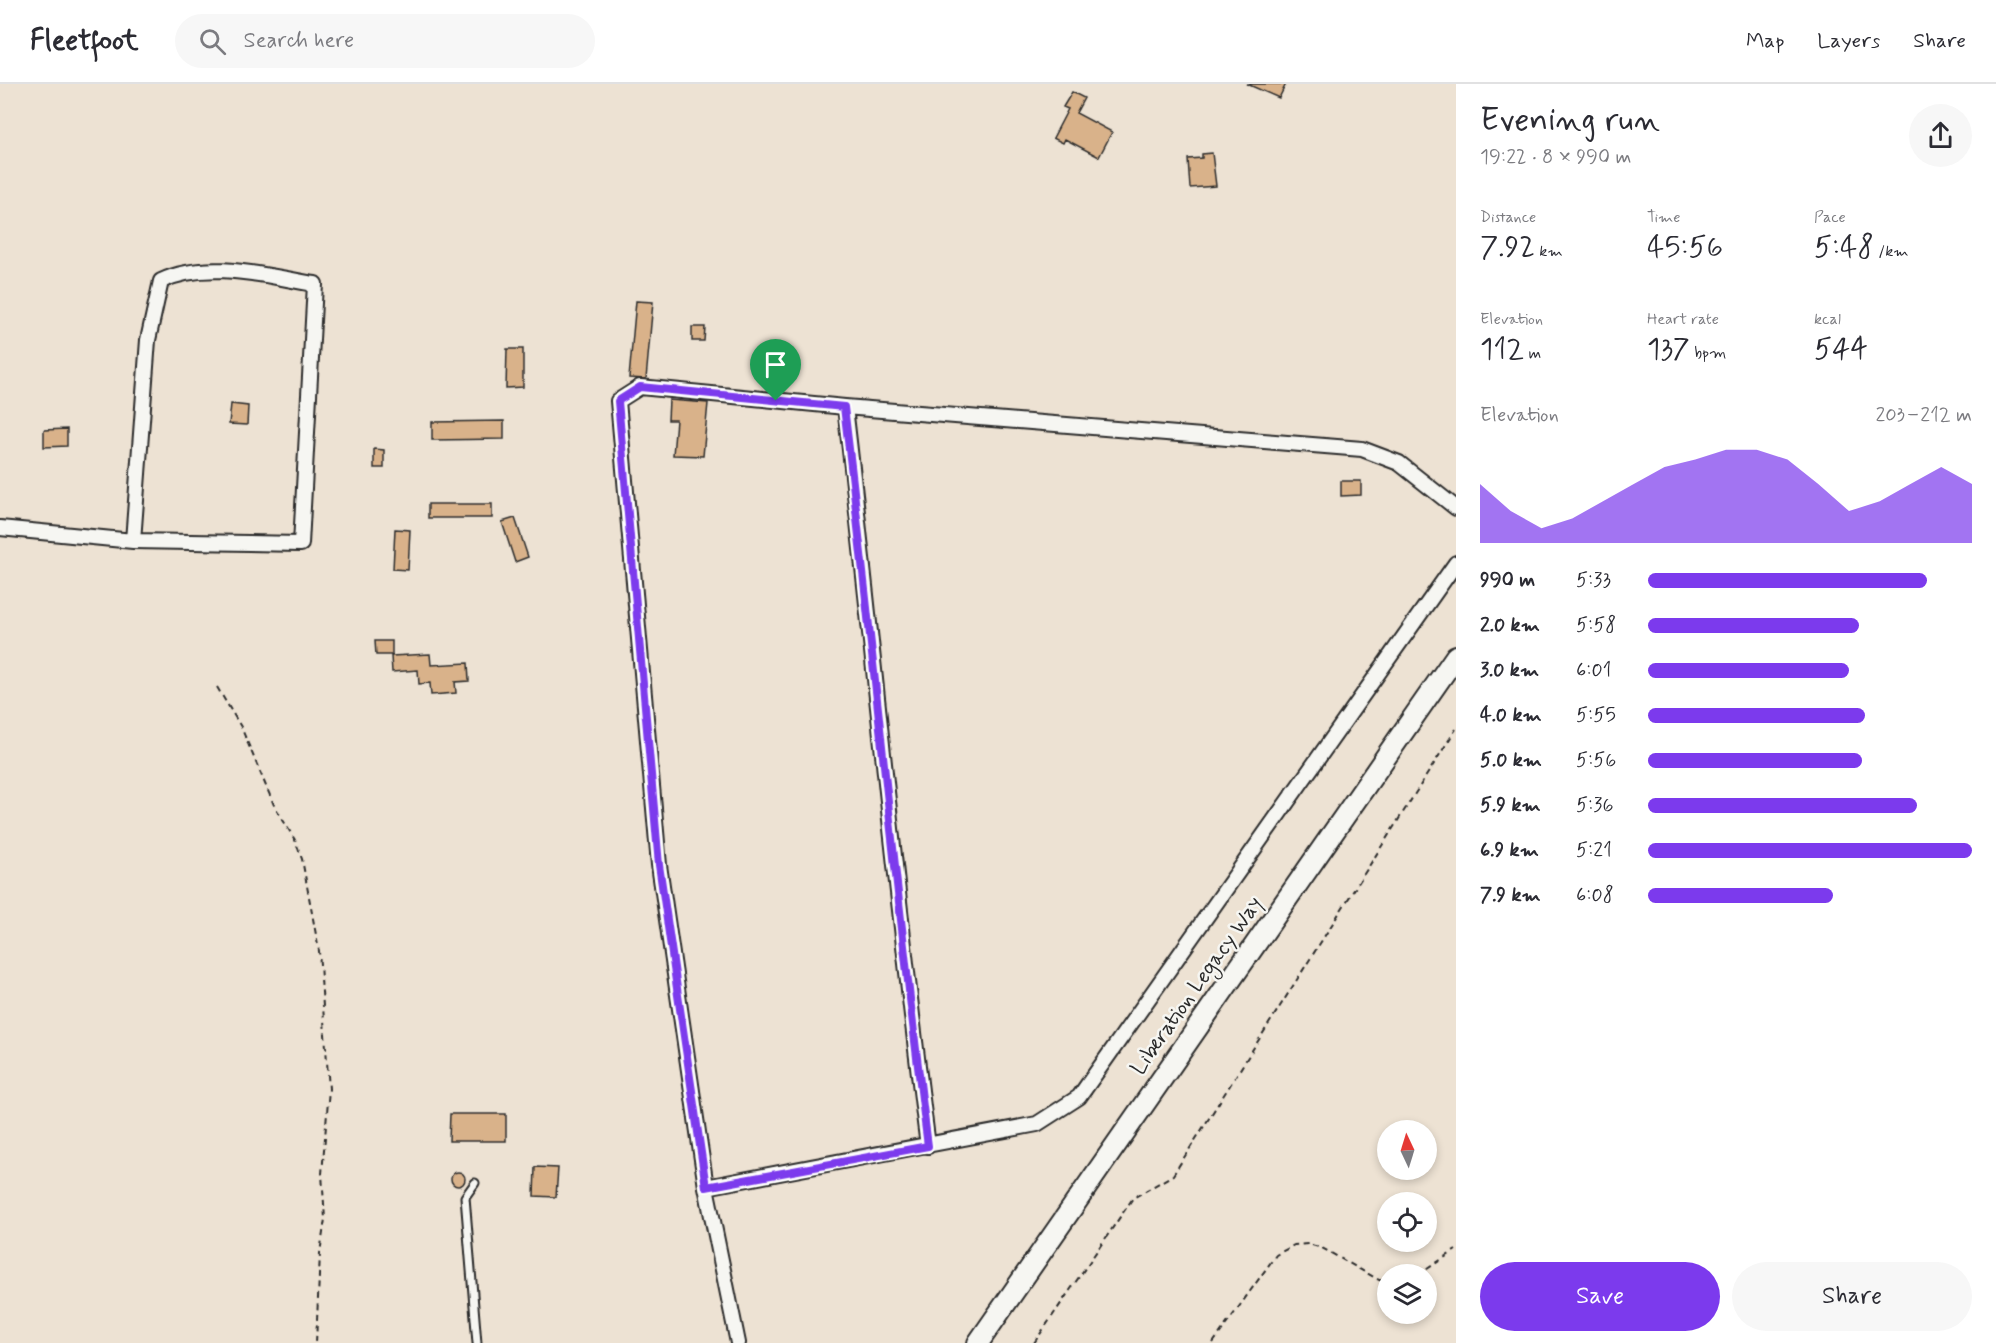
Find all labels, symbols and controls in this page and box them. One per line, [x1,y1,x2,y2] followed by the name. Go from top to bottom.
[175,14,595,68] search box
[30,23,139,60] text: Fleetfoot
[196,25,229,58] icon: search
[244,27,354,55] text: Search here
[1746,27,1784,55] text: Map
[1817,27,1880,55] text: Layers
[1913,27,1966,55] text: Share
[1480,99,1660,143] text: Evening run
[1909,104,1972,167] button: share
[1480,144,1631,171] text: 19:22 · 8 × 990 m
[1480,207,1536,228] text: Distance
[1647,207,1681,228] text: Time
[1814,207,1846,228] text: Pace
[1480,228,1535,267] text: 7.92
[1647,228,1723,267] text: 45:56
[1814,228,1874,267] text: 5:48
[1535,241,1563,262] text: km
[1874,241,1909,262] text: /km
[1480,309,1543,330] text: Elevation
[1647,309,1719,330] text: Heart rate
[1814,309,1841,330] text: kcal
[1480,330,1524,369] text: 112
[1647,330,1690,369] text: 137
[1814,330,1868,369] text: 544
[750,339,801,401] pin
[1524,343,1541,364] text: m
[1690,343,1726,364] text: bpm
[759,348,792,381] icon: arrive
[1480,402,1559,429] text: Elevation
[1876,402,1972,429] text: 203–212 m
[1480,567,1535,594] text: 990 m
[1576,567,1611,594] text: 5:33
[1480,612,1540,639] text: 2.0 km
[1576,612,1616,639] text: 5:58
[1480,657,1539,684] text: 3.0 km
[1576,657,1611,684] text: 6:01
[1480,702,1542,729] text: 4.0 km
[1576,702,1616,729] text: 5:55
[1480,747,1542,774] text: 5.0 km
[1576,747,1616,774] text: 5:56
[1480,792,1541,819] text: 5.9 km
[1576,792,1613,819] text: 5:36
[1480,837,1539,864] text: 6.9 km
[1576,837,1612,864] text: 5:21
[1480,882,1541,909] text: 7.9 km
[1576,882,1614,909] text: 6:08
[1125,891,1272,1083] street label: Liberation Legacy Way
[1377,1120,1437,1180] north arrow
[1377,1120,1437,1324] map controls
[1377,1192,1437,1252] button: locate
[1480,1262,1720,1331] button: Save
[1732,1262,1972,1331] button: Share
[1377,1264,1437,1324] button: layers

